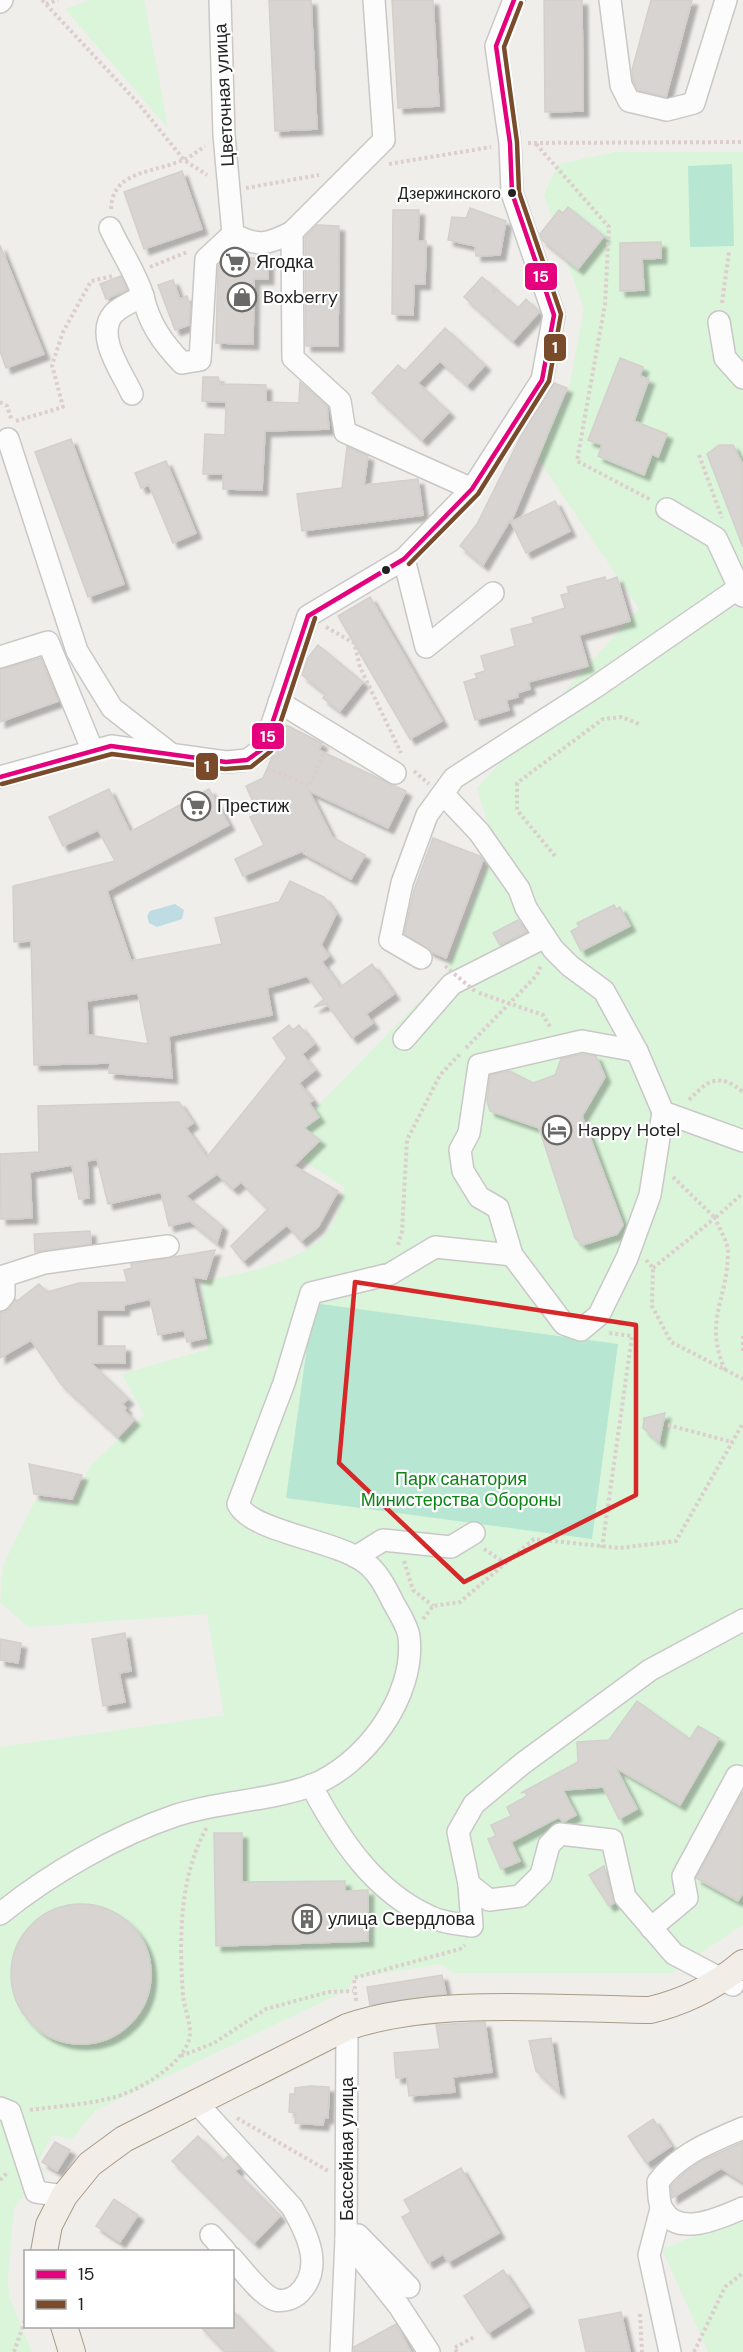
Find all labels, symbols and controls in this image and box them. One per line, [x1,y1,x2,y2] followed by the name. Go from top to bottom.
[208,22,240,167] street label: Цветочная улица
[398,183,501,204] place label: Дзержинского
[506,187,518,199] marker: Дзержинского
[219,246,251,278] supermarket icon: Ягодка
[256,250,315,274] place label: Ягодка
[524,262,558,291] line badge: 15
[533,266,549,287] text: 15
[226,281,258,313] shop icon: Boxberry
[263,285,338,309] place label: Boxberry
[543,333,567,362] line badge: 1
[552,337,558,358] text: 1
[380,564,392,576] unlabelled marker
[251,722,285,750] line badge: 15
[260,726,276,747] text: 15
[195,752,219,781] line badge: 1
[204,756,210,777] text: 1
[180,790,212,822] supermarket icon: Престиж
[217,794,289,818] place label: Престиж
[541,1114,573,1146] hotel icon: Happy Hotel
[578,1118,680,1142] place label: Happy Hotel
[361,1467,561,1512] park label: Парк санатория Министерства Обороны
[291,1903,323,1935] building icon: улица Свердлова
[328,1907,476,1931] place label: улица Свердлова
[335,2076,359,2221] street label: Бассейная улица
[24,2250,234,2328] legend
[78,2262,95,2286] text: 15
[78,2292,84,2316] text: 1

